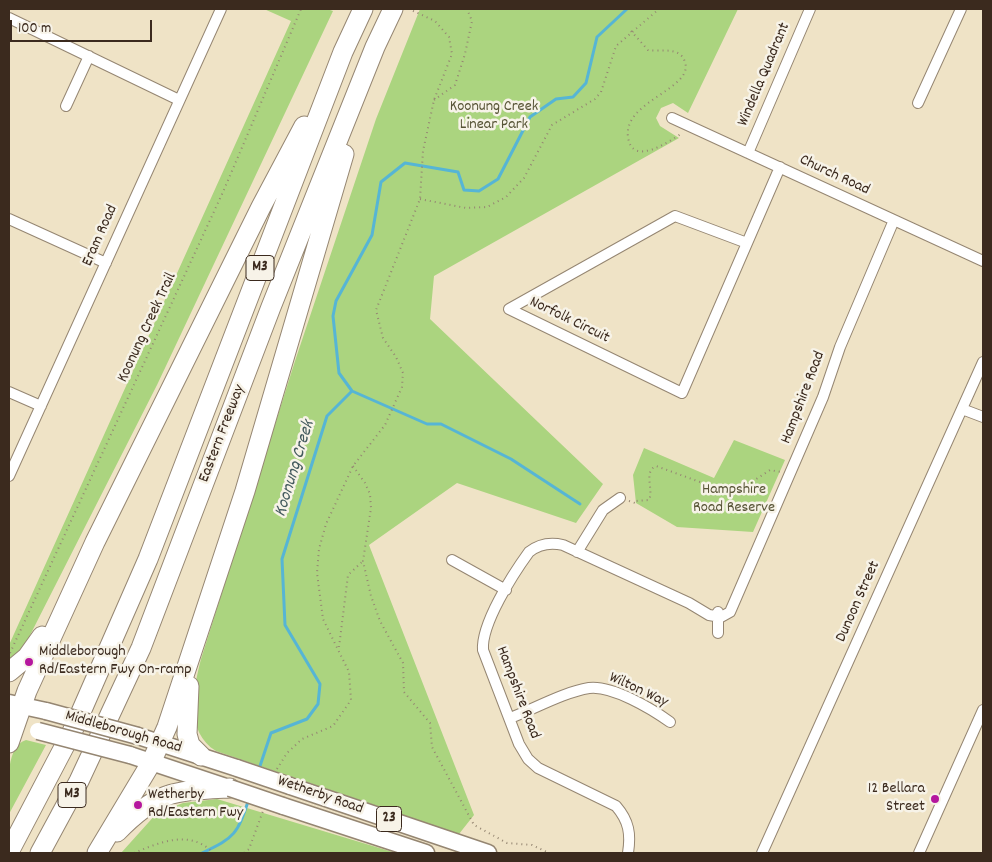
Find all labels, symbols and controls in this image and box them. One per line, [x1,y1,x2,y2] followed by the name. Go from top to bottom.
[12,10,155,42] scale bar
[18,18,51,40] text: 100 m
[735,20,795,130] street label: Windella Quadrant
[450,98,538,136] park label: Koonung Creek Linear Park
[796,151,872,201] street label: Church Road
[79,202,123,270] street label: Eram Road
[246,256,274,280] road number: M3
[114,270,182,386] street label: Koonung Creek Trail
[526,293,612,349] street label: Norfolk Circuit
[778,349,830,447] street label: Hampshire Road
[196,383,250,485] street label: Eastern Freeway
[271,418,321,520] water label: Koonung Creek
[693,481,775,519] park label: Hampshire Road Reserve
[833,558,885,646] street label: Dunoon Street
[39,643,192,681] place label: Middleborough Rd/Eastern Fwy On-ramp
[491,644,543,742] street label: Hampshire Road
[23,656,35,668] marker: Middleborough Rd/Eastern Fwy On-ramp
[605,669,671,713] street label: Wilton Way
[63,707,183,759] street label: Middleborough Road
[275,772,365,820] street label: Wetherby Road
[868,780,925,818] place label: 12 Bellara Street
[58,782,86,808] road number: M3
[148,786,243,824] place label: Wetherby Rd/Eastern Fwy
[929,793,941,805] marker: 12 Bellara Street
[132,799,144,811] marker: Wetherby Rd/Eastern Fwy
[376,806,402,832] road number: 23

